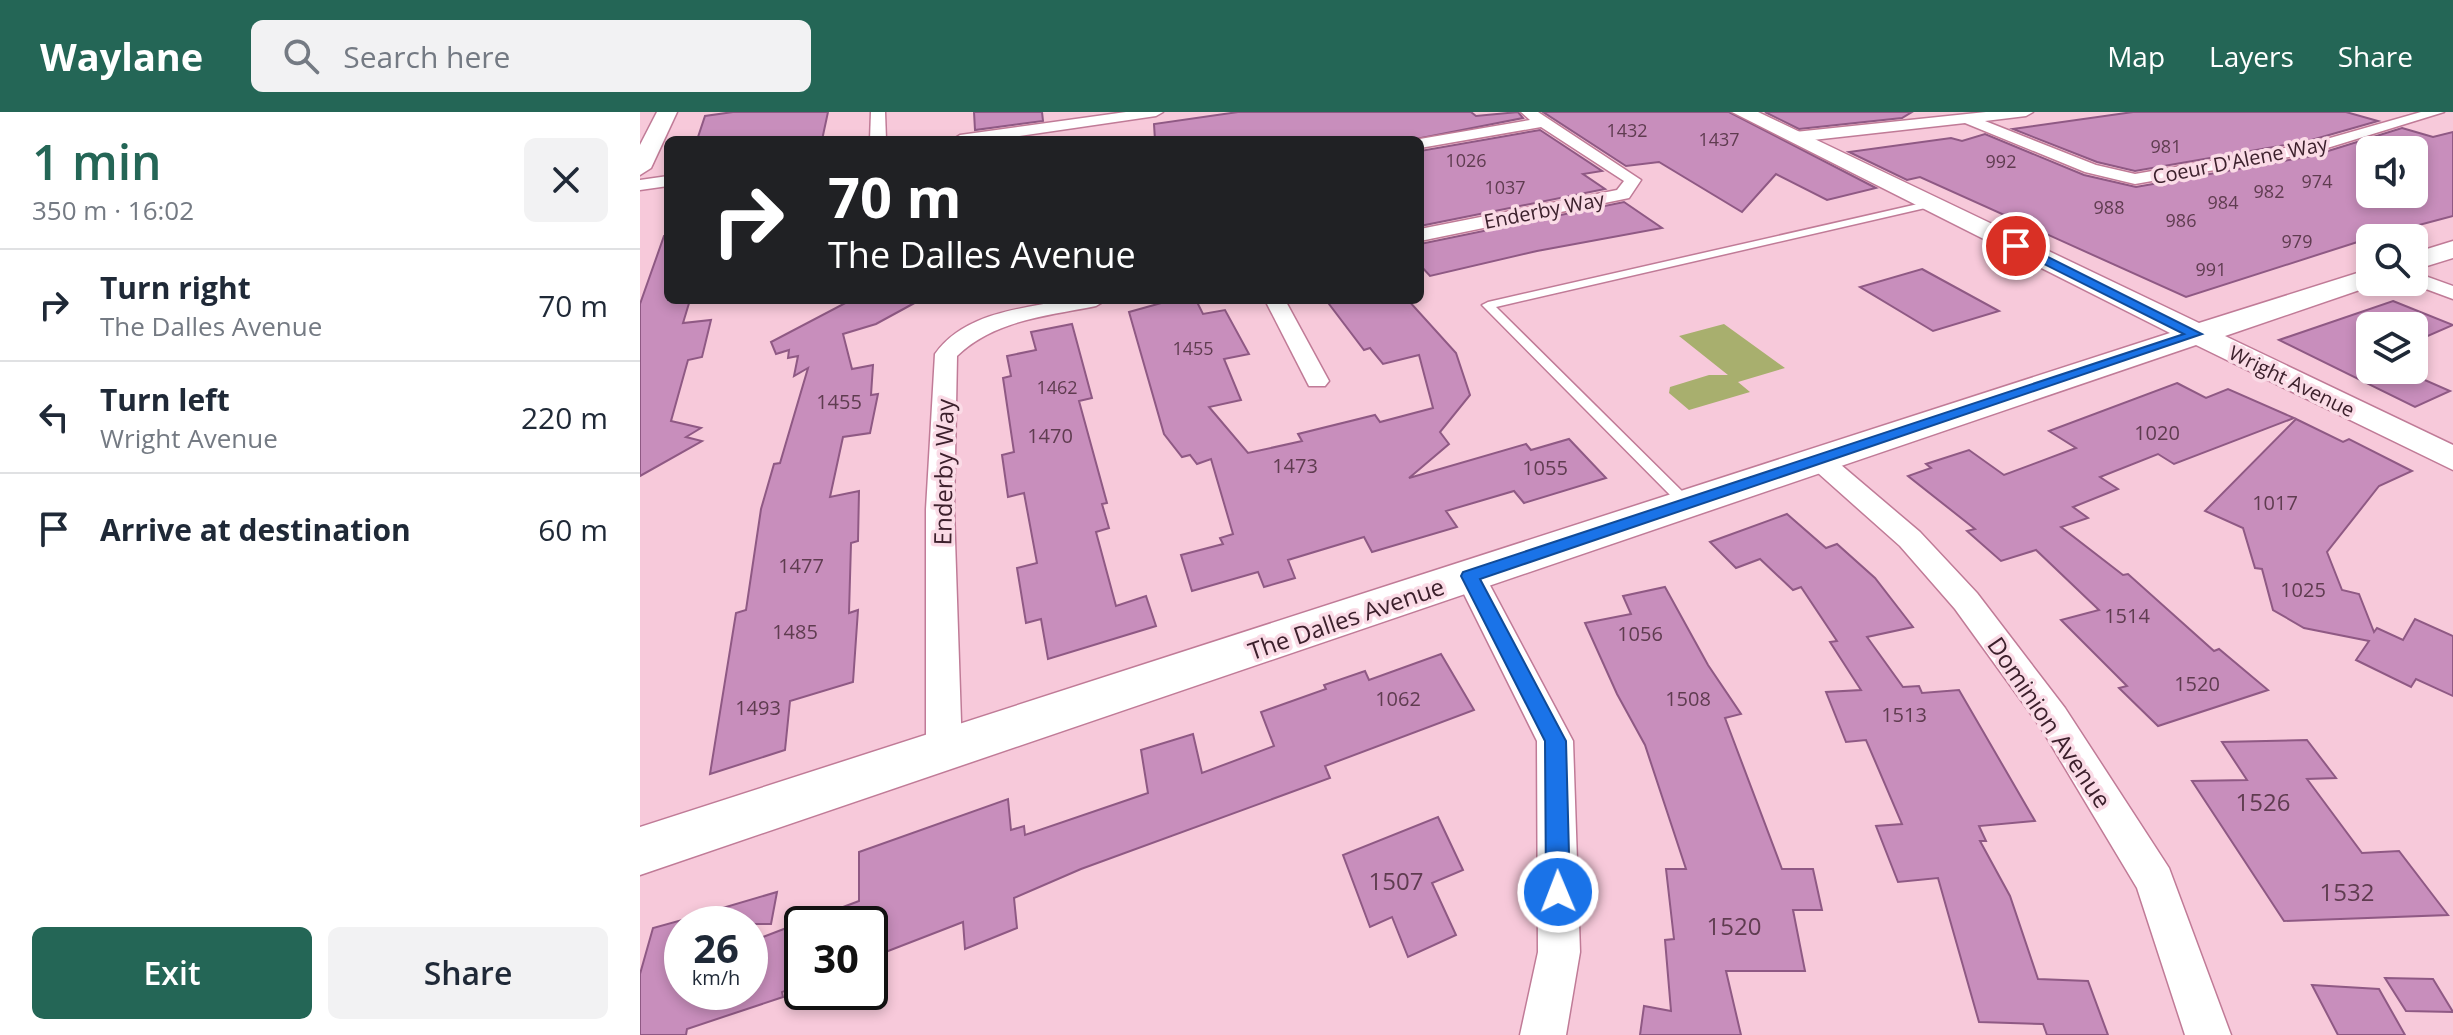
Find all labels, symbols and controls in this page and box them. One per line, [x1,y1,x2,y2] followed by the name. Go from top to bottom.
[251,20,811,92] search box
[40,30,203,82] text: Waylane
[279,34,323,78] icon: search
[343,36,510,77] text: Search here
[2107,37,2165,75] text: Map
[2209,37,2294,75] text: Layers
[2338,37,2413,75] text: Share
[1606,118,1648,142] house number: 1432
[1698,127,1740,151] house number: 1437
[32,129,162,194] text: 1 min
[2150,130,2331,190] street label: Coeur D'Alene Way
[2151,134,2181,158] house number: 981
[2356,136,2428,384] map controls
[2356,136,2428,208] button: sound
[524,138,608,222] button: close
[1445,148,1487,172] house number: 1026
[1986,149,2016,173] house number: 992
[828,158,962,234] text: 70 m
[696,168,800,272] icon: right
[2302,169,2332,193] house number: 974
[1484,175,1526,199] house number: 1037
[2254,179,2284,203] house number: 982
[1482,185,1607,235] street label: Enderby Way
[2208,190,2238,214] house number: 984
[32,192,194,228] text: 350 m · 16:02
[2094,195,2124,219] house number: 988
[2166,208,2196,232] house number: 986
[1982,212,2050,280] pin
[1994,224,2038,268] icon: arrive
[2356,224,2428,296] button: search
[2282,229,2312,253] house number: 979
[828,230,1136,279] text: The Dalles Avenue
[2196,257,2226,281] house number: 991
[100,267,251,308] text: Turn right
[32,283,76,327] icon: right
[538,285,608,326] text: 70 m
[100,308,322,344] text: The Dalles Avenue
[2356,312,2428,384] button: layers
[1172,336,1214,360] house number: 1455
[2225,339,2359,423] street label: Wright Avenue
[1036,375,1078,399] house number: 1462
[100,379,230,420] text: Turn left
[816,388,862,415] house number: 1455
[32,395,76,439] icon: left
[521,397,608,438] text: 220 m
[925,398,961,546] street label: Enderby Way
[2134,419,2180,446] house number: 1020
[100,420,278,456] text: Wright Avenue
[1027,422,1073,449] house number: 1470
[1272,452,1318,479] house number: 1473
[1522,454,1568,481] house number: 1055
[2252,489,2298,516] house number: 1017
[32,507,76,551] icon: arrive
[100,509,411,550] text: Arrive at destination
[538,509,608,550] text: 60 m
[778,552,824,579] house number: 1477
[1244,569,1448,667] street label: The Dalles Avenue
[2280,576,2326,603] house number: 1025
[2104,602,2150,629] house number: 1514
[772,618,818,645] house number: 1485
[1617,620,1663,647] house number: 1056
[1980,630,2120,814] street label: Dominion Avenue
[2174,670,2220,697] house number: 1520
[1375,685,1421,712] house number: 1062
[1665,685,1711,712] house number: 1508
[735,694,781,721] house number: 1493
[1881,701,1927,728] house number: 1513
[2236,785,2290,818] house number: 1526
[1516,850,1600,934] position arrow
[1369,864,1423,897] house number: 1507
[2320,875,2374,908] house number: 1532
[784,906,888,1010] speed limit sign: 30
[1707,909,1761,942] house number: 1520
[693,920,739,975] text: 26
[32,927,312,1019] button: Exit
[328,927,608,1019] button: Share
[692,964,740,991] text: km/h

